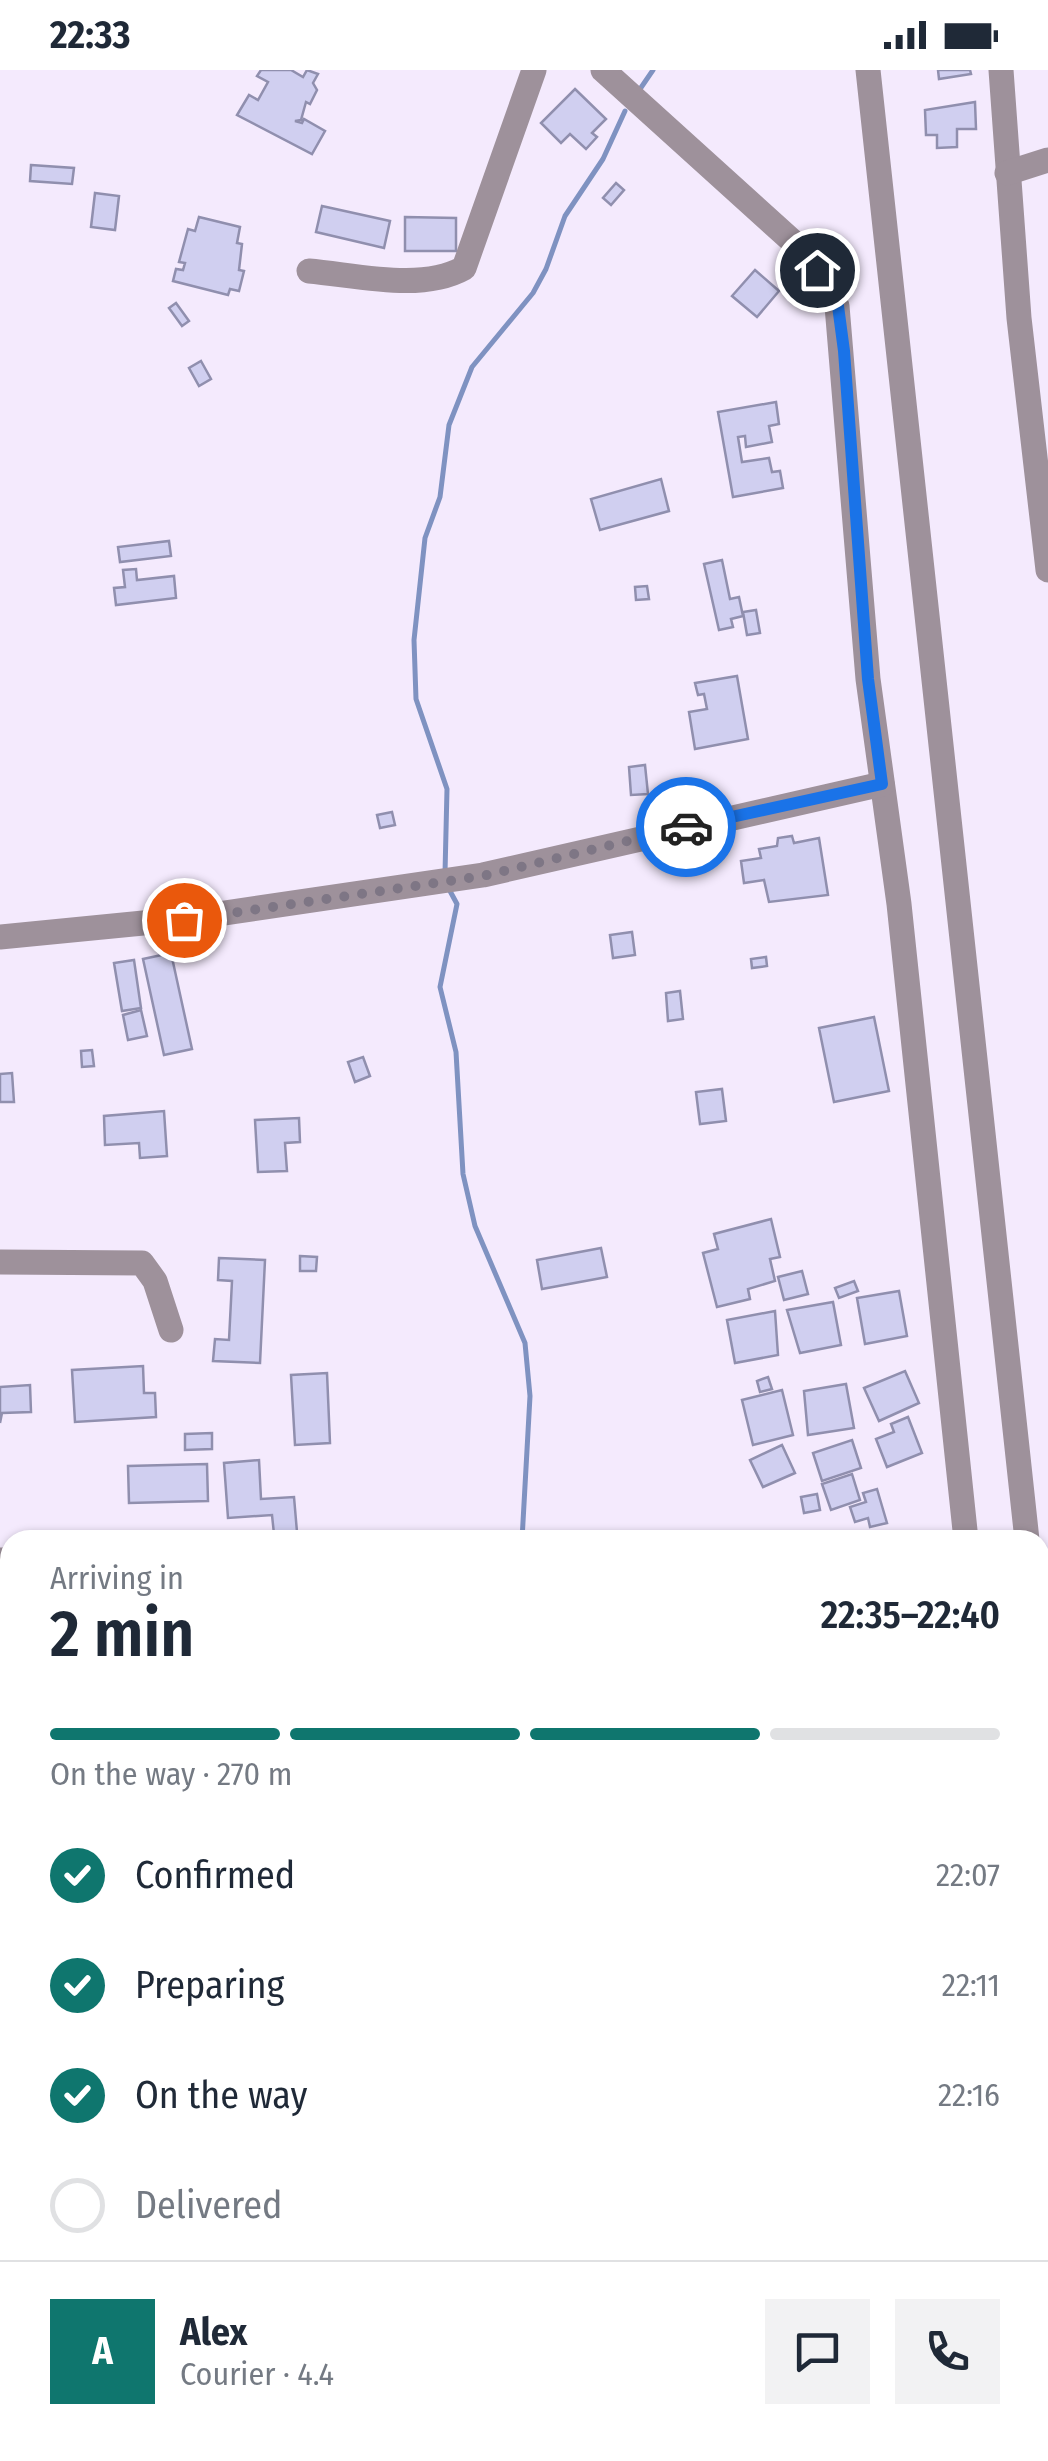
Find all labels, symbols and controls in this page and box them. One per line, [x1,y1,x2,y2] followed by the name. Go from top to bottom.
[50,12,130,58] text: 22:33
[775,228,860,313] pin
[790,243,845,298] icon: home
[636,777,736,877] courier
[659,800,714,855] icon: car
[142,878,227,963] pin
[157,893,212,948] icon: bag
[50,1559,184,1597] text: Arriving in
[821,1592,1000,1638] text: 22:35–22:40
[50,1595,194,1673] text: 2 min
[50,1755,292,1793] text: On the way · 270 m
[50,1848,105,1903] icon: check
[135,1852,295,1898] text: Confirmed
[936,1856,1000,1894] text: 22:07
[50,1958,105,2013] icon: check
[135,1962,284,2008] text: Preparing
[942,1966,1000,2004] text: 22:11
[50,2068,105,2123] icon: check
[135,2072,307,2118] text: On the way
[938,2076,1000,2114] text: 22:16
[135,2182,282,2228] text: Delivered
[765,2299,870,2404] button: chat
[895,2299,1000,2404] button: phone
[180,2309,247,2355] text: Alex
[92,2328,113,2374] text: A
[180,2355,334,2393] text: Courier · 4.4

